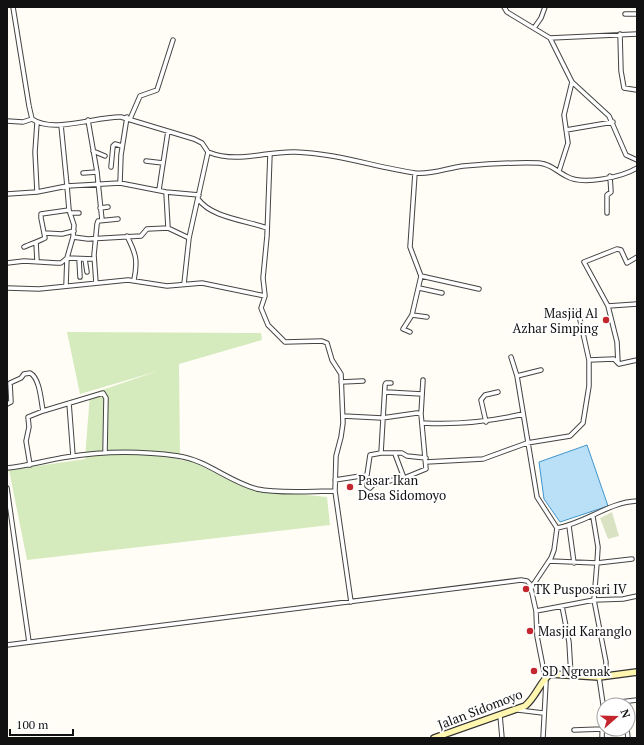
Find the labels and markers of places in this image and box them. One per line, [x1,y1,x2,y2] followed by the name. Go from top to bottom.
[512,304,598,337] place label: Masjid Al Azhar Simping
[601,315,611,325] marker: Masjid Al Azhar Simping
[358,471,446,504] place label: Pasar Ikan Desa Sidomoyo
[345,482,355,492] marker: Pasar Ikan Desa Sidomoyo
[534,580,627,598] place label: TK Pusposari IV
[521,584,531,594] marker: TK Pusposari IV
[538,622,632,640] place label: Masjid Karanglo
[525,626,535,636] marker: Masjid Karanglo
[542,662,611,680] place label: SD Ngrenak
[529,666,539,676] marker: SD Ngrenak

